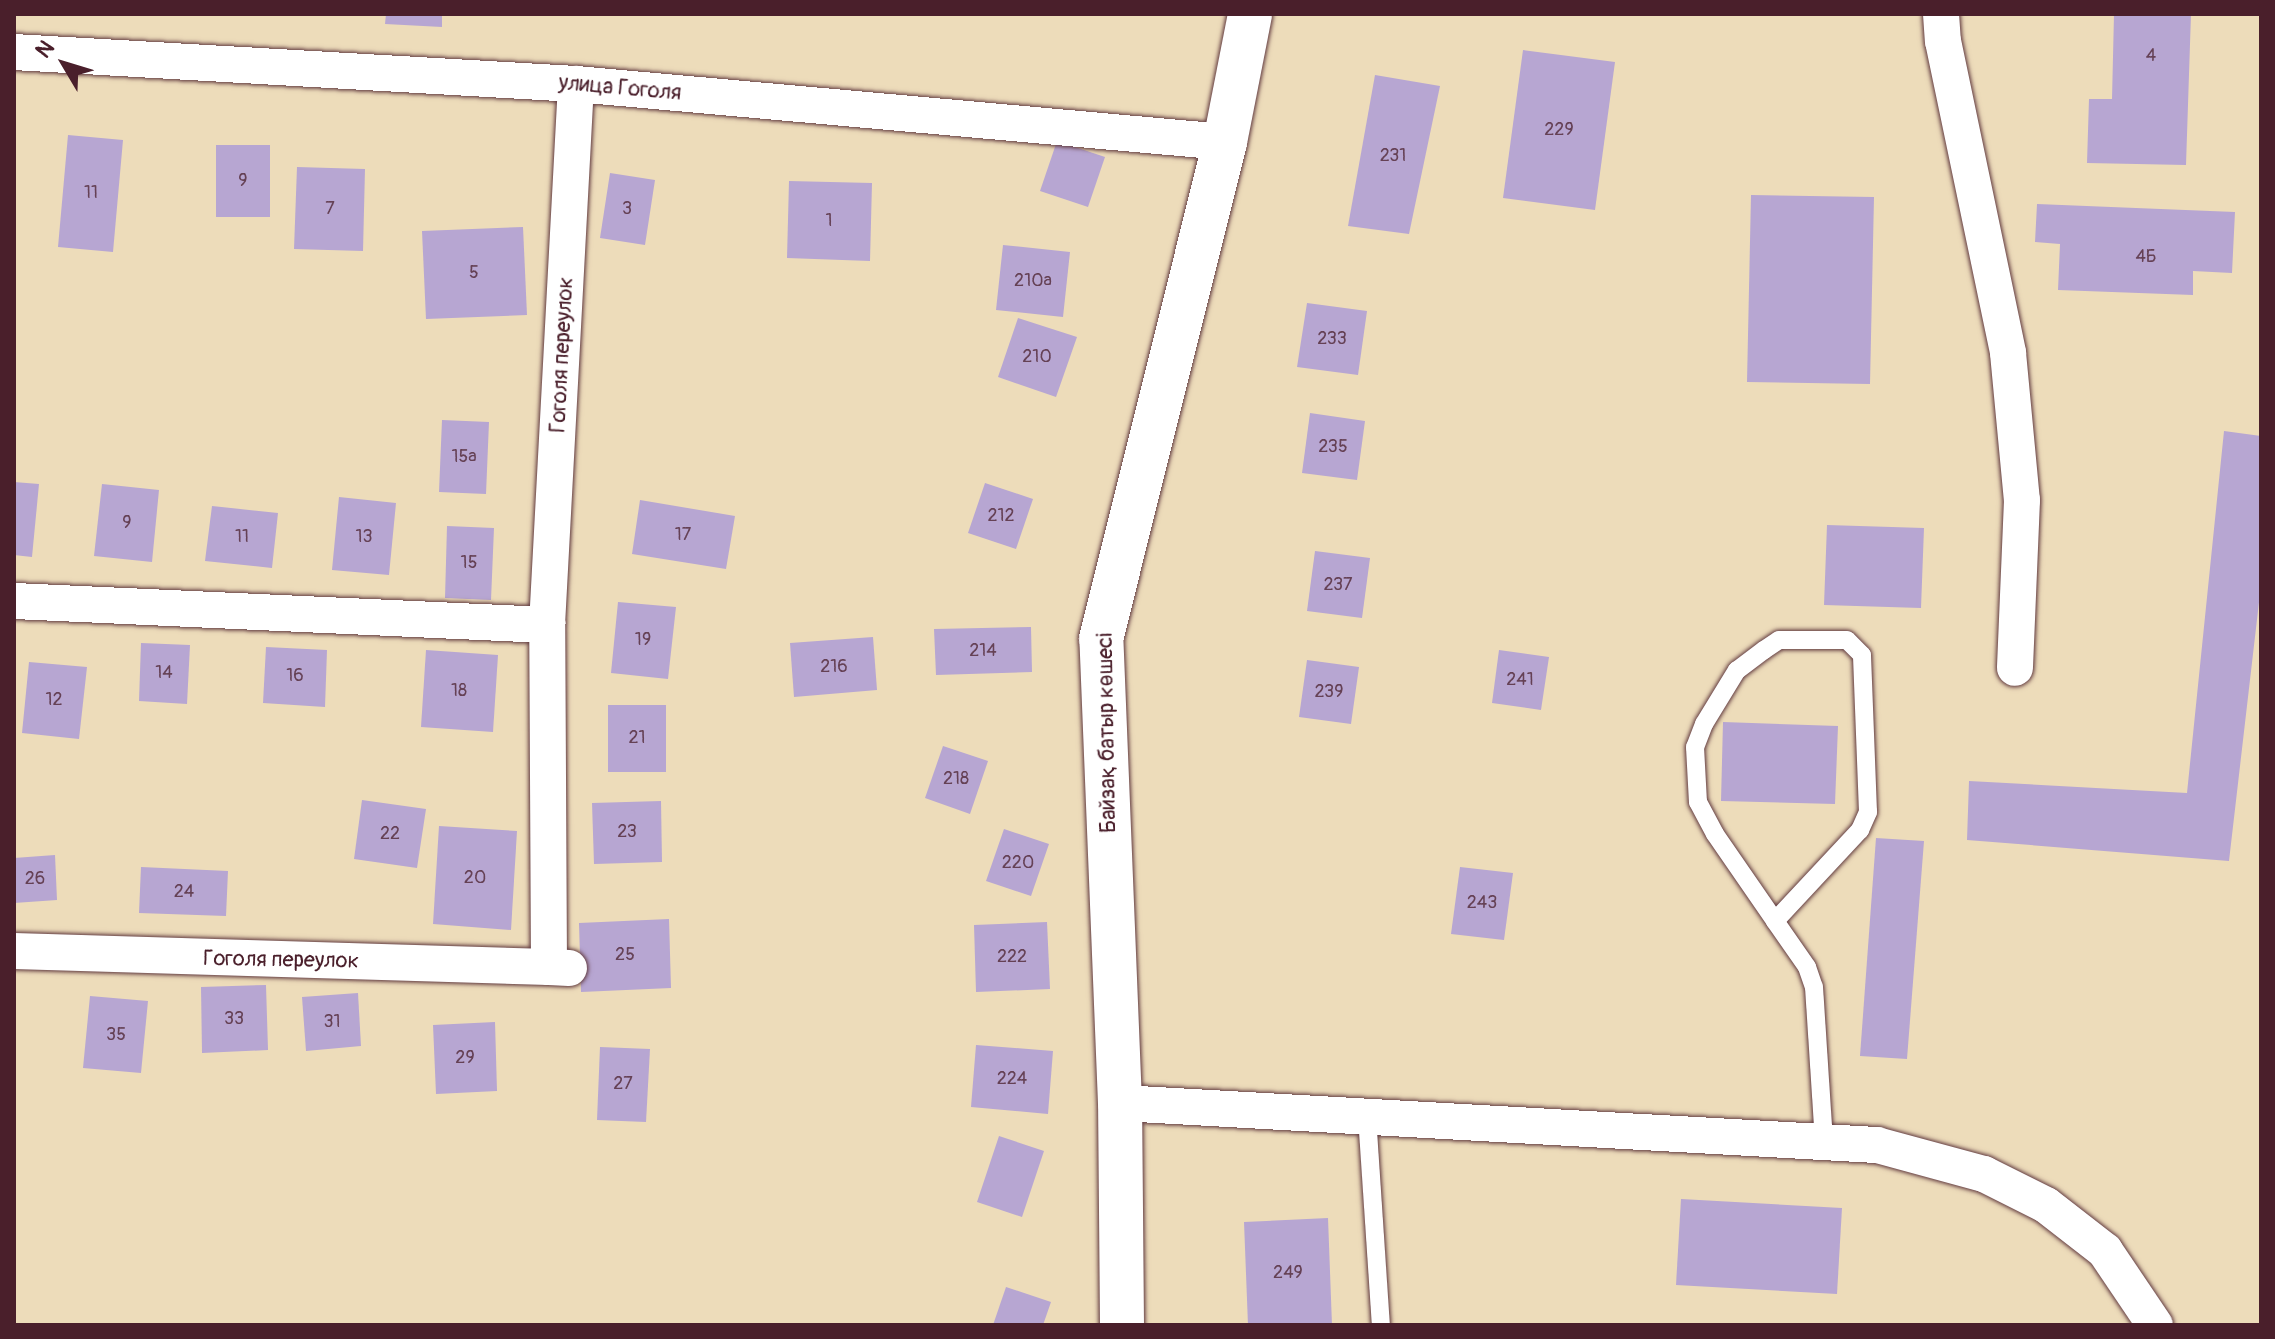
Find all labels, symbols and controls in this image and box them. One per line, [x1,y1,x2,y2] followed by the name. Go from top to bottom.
[24,24,104,104] north arrow
[29,35,61,64] text: N
[2146,45,2156,67] house number: 4
[558,69,682,107] street label: улица Гоголя
[1544,119,1574,141] house number: 229
[1380,145,1406,167] house number: 231
[238,170,248,192] house number: 9
[84,182,98,204] house number: 11
[325,198,335,220] house number: 7
[622,198,632,220] house number: 3
[825,210,833,232] house number: 1
[2135,246,2157,268] house number: 4Б
[469,262,479,284] house number: 5
[1014,270,1052,292] house number: 210а
[545,277,579,433] street label: Гоголя переулок
[1317,328,1347,350] house number: 233
[1022,346,1052,368] house number: 210
[1318,436,1348,458] house number: 235
[451,446,477,468] house number: 15а
[987,505,1015,527] house number: 212
[122,512,132,534] house number: 9
[675,524,691,546] house number: 17
[235,526,249,548] house number: 11
[355,526,373,548] house number: 13
[461,552,477,574] house number: 15
[1323,574,1353,596] house number: 237
[635,629,651,651] house number: 19
[1092,633,1122,833] street label: Байзақ батыр көшесі
[969,640,997,662] house number: 214
[820,656,848,678] house number: 216
[155,662,173,684] house number: 14
[286,665,304,687] house number: 16
[1506,669,1534,691] house number: 241
[451,680,467,702] house number: 18
[1315,681,1343,703] house number: 239
[45,689,63,711] house number: 12
[628,727,646,749] house number: 21
[943,768,969,790] house number: 218
[617,821,637,843] house number: 23
[380,823,400,845] house number: 22
[1002,852,1034,874] house number: 220
[464,867,486,889] house number: 20
[25,868,45,890] house number: 26
[174,881,194,903] house number: 24
[1467,892,1497,914] house number: 243
[615,944,635,966] house number: 25
[203,945,359,975] street label: Гоголя переулок
[997,946,1027,968] house number: 222
[224,1008,244,1030] house number: 33
[323,1011,341,1033] house number: 31
[106,1024,126,1046] house number: 35
[455,1047,475,1069] house number: 29
[997,1068,1027,1090] house number: 224
[613,1073,633,1095] house number: 27
[1273,1262,1303,1284] house number: 249

